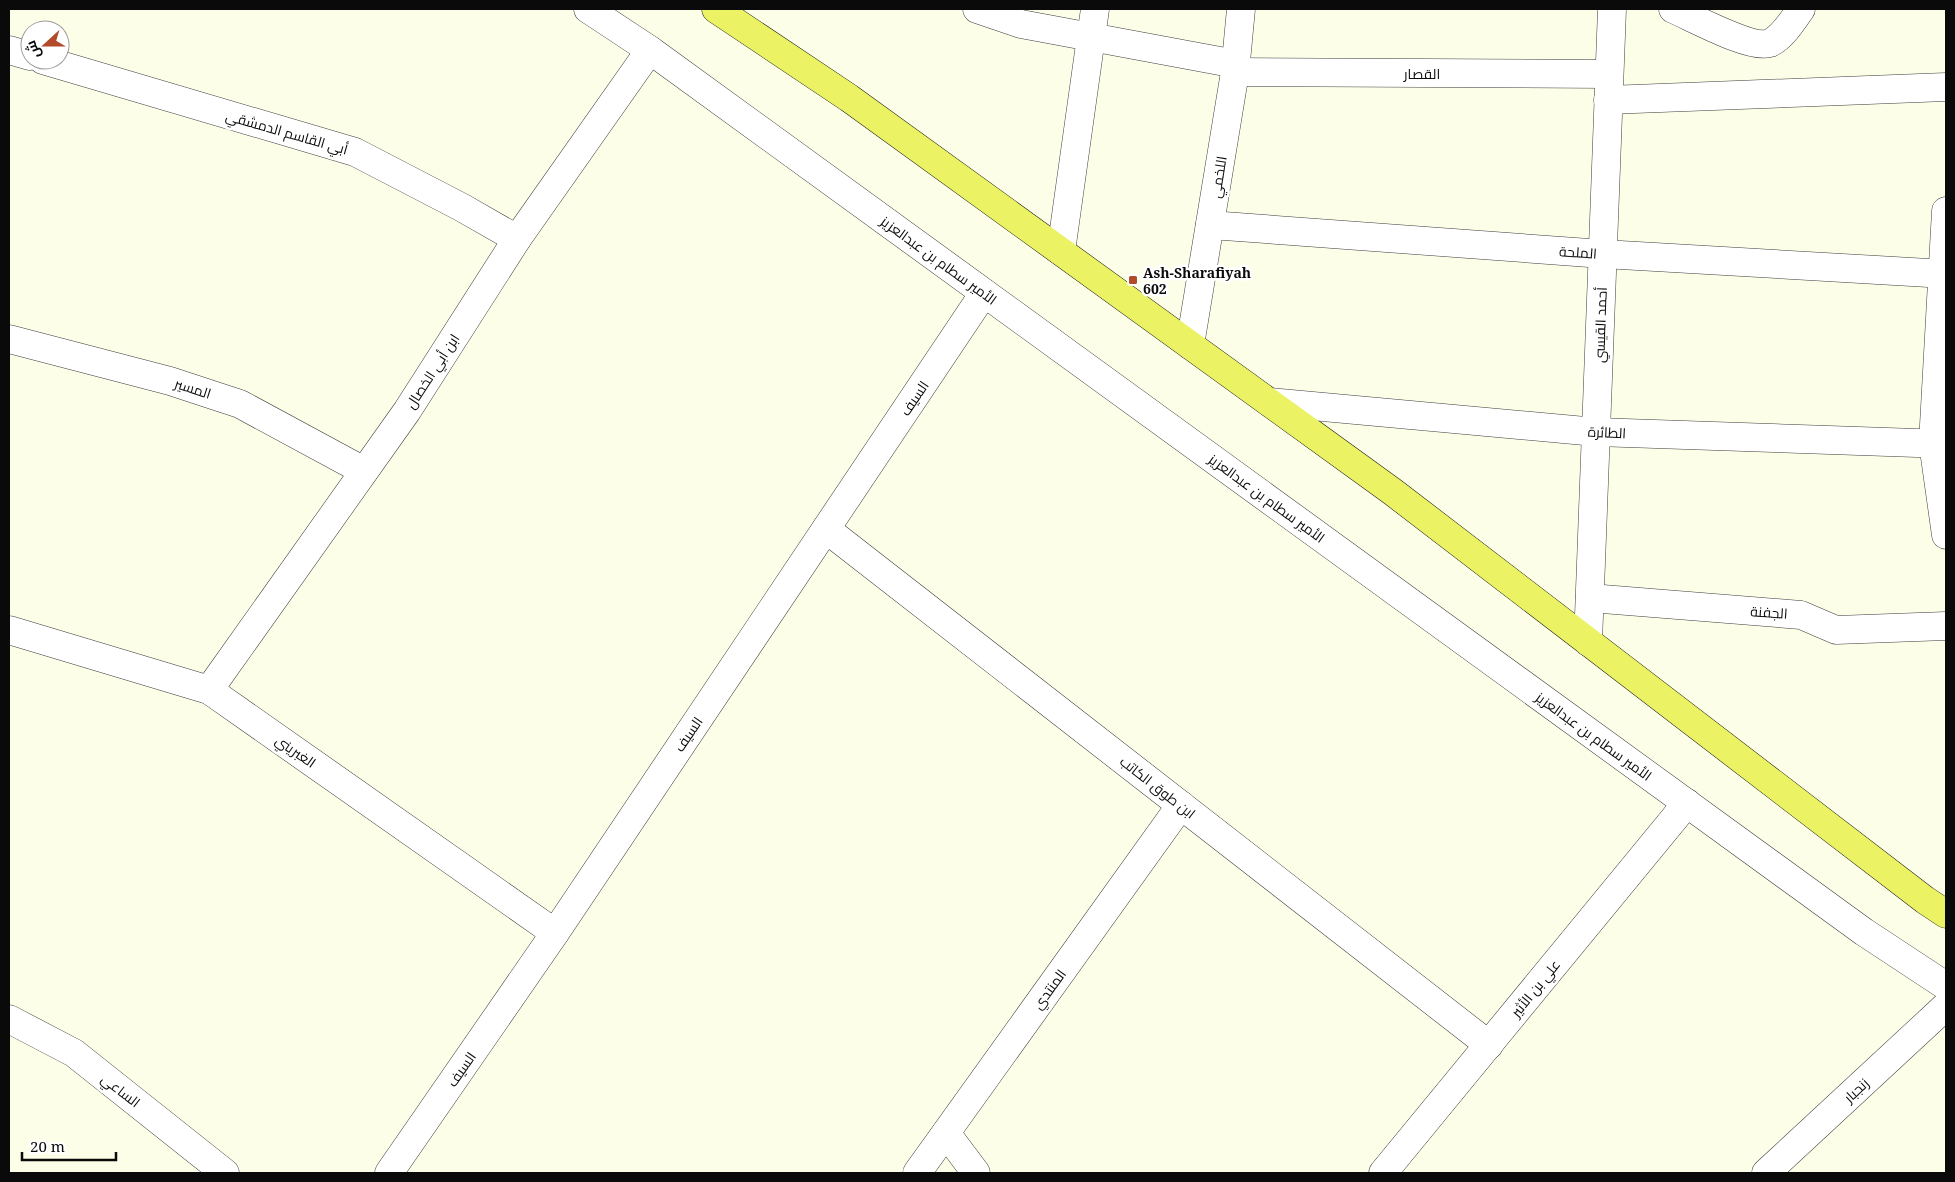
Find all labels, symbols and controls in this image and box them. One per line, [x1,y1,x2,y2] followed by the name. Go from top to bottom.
[20,20,70,70] north arrow
[20,38,44,62] text: ش
[1403,64,1440,83] street label: القصار
[223,105,350,161] street label: أبي القاسم الدمشقي
[1205,155,1234,200] street label: اللخمي
[876,211,1001,309] street label: الأمير سطام بن عبدالعزيز
[1558,241,1598,263] street label: الملحة
[1143,263,1251,298] place label: Ash-Sharafiyah 602
[1127,274,1139,286] marker: Ash-Sharafiyah 602
[1589,287,1613,363] street label: أحمد القيسي
[401,330,466,414] street label: ابن أبي الخصال
[171,373,214,403] street label: المسير
[895,377,933,419] street label: السيف
[1587,422,1627,442] street label: الطائرة
[1204,449,1329,547] street label: الأمير سطام بن عبدالعزيز
[1750,601,1788,623] street label: الجفنة
[1531,687,1656,785] street label: الأمير سطام بن عبدالعزيز
[669,713,707,755] street label: السيف
[270,730,320,774] street label: الغبريني
[1116,751,1200,823] street label: ابن طوق الكاتب
[1505,955,1566,1023] street label: علي بن الأثير
[1028,965,1072,1015] street label: المنتدي
[442,1048,480,1090] street label: السيف
[96,1069,144,1114] street label: الساعي
[1839,1074,1873,1107] street label: زنجبار
[22,1130,116,1162] scale bar
[30,1136,65,1156] text: 20 m

